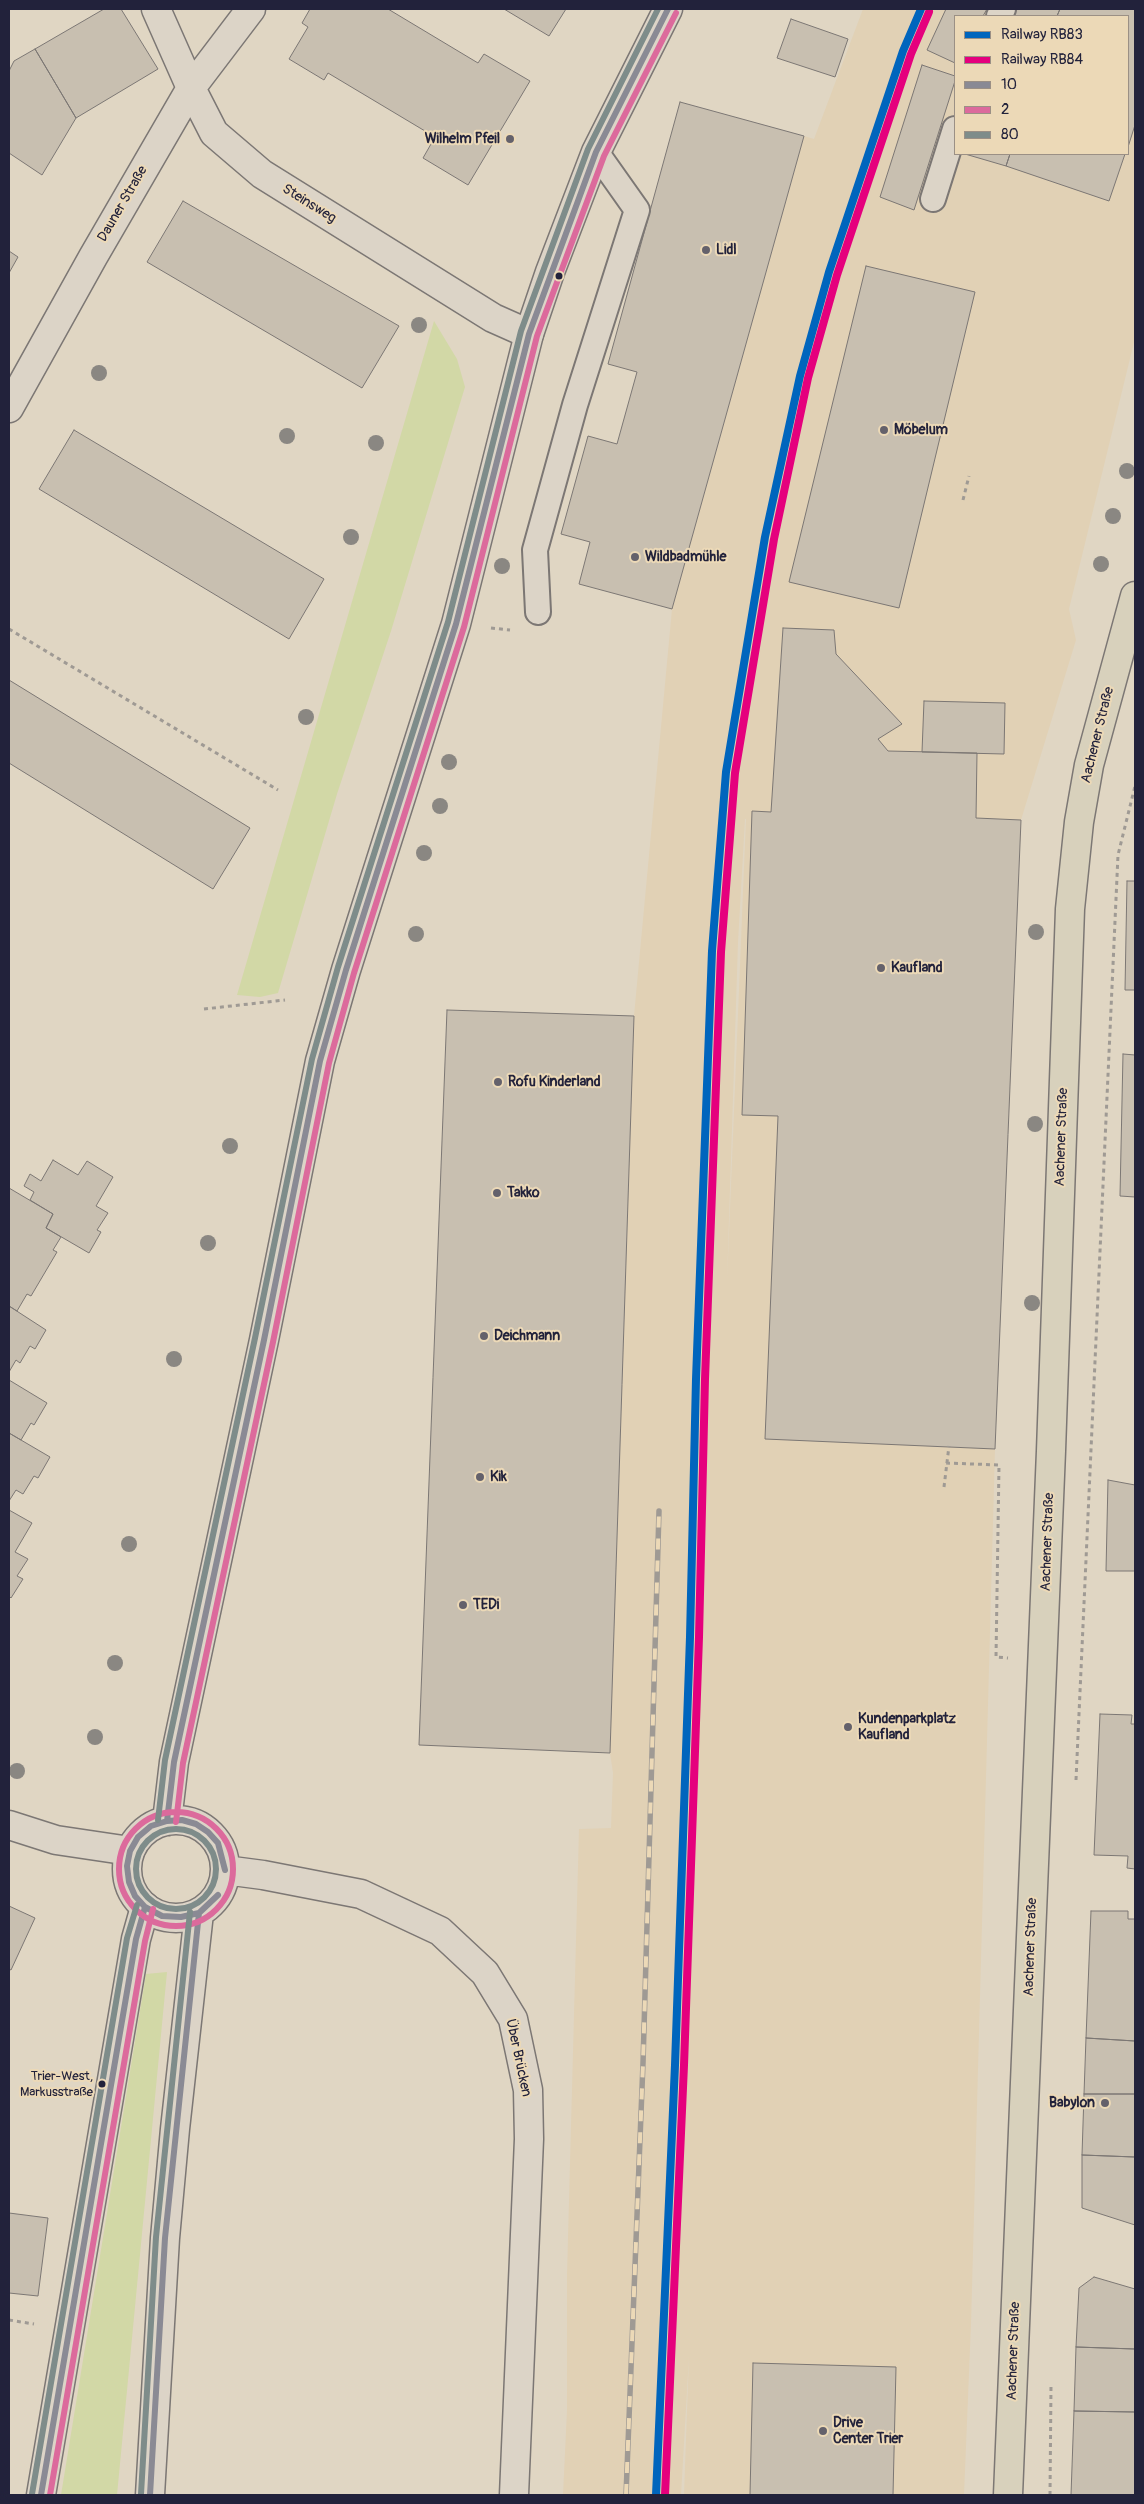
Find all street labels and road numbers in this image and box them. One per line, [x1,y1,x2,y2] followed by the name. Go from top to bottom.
[95,163,151,245] street label: Dauner Straße
[279,181,339,227] street label: Steinsweg
[1078,685,1118,785] street label: Aachener Straße
[1052,1087,1072,1187] street label: Aachener Straße
[1038,1492,1058,1592] street label: Aachener Straße
[1021,1897,1041,1997] street label: Aachener Straße
[502,2018,534,2098] street label: Über Brücken
[1004,2301,1024,2401] street label: Aachener Straße

